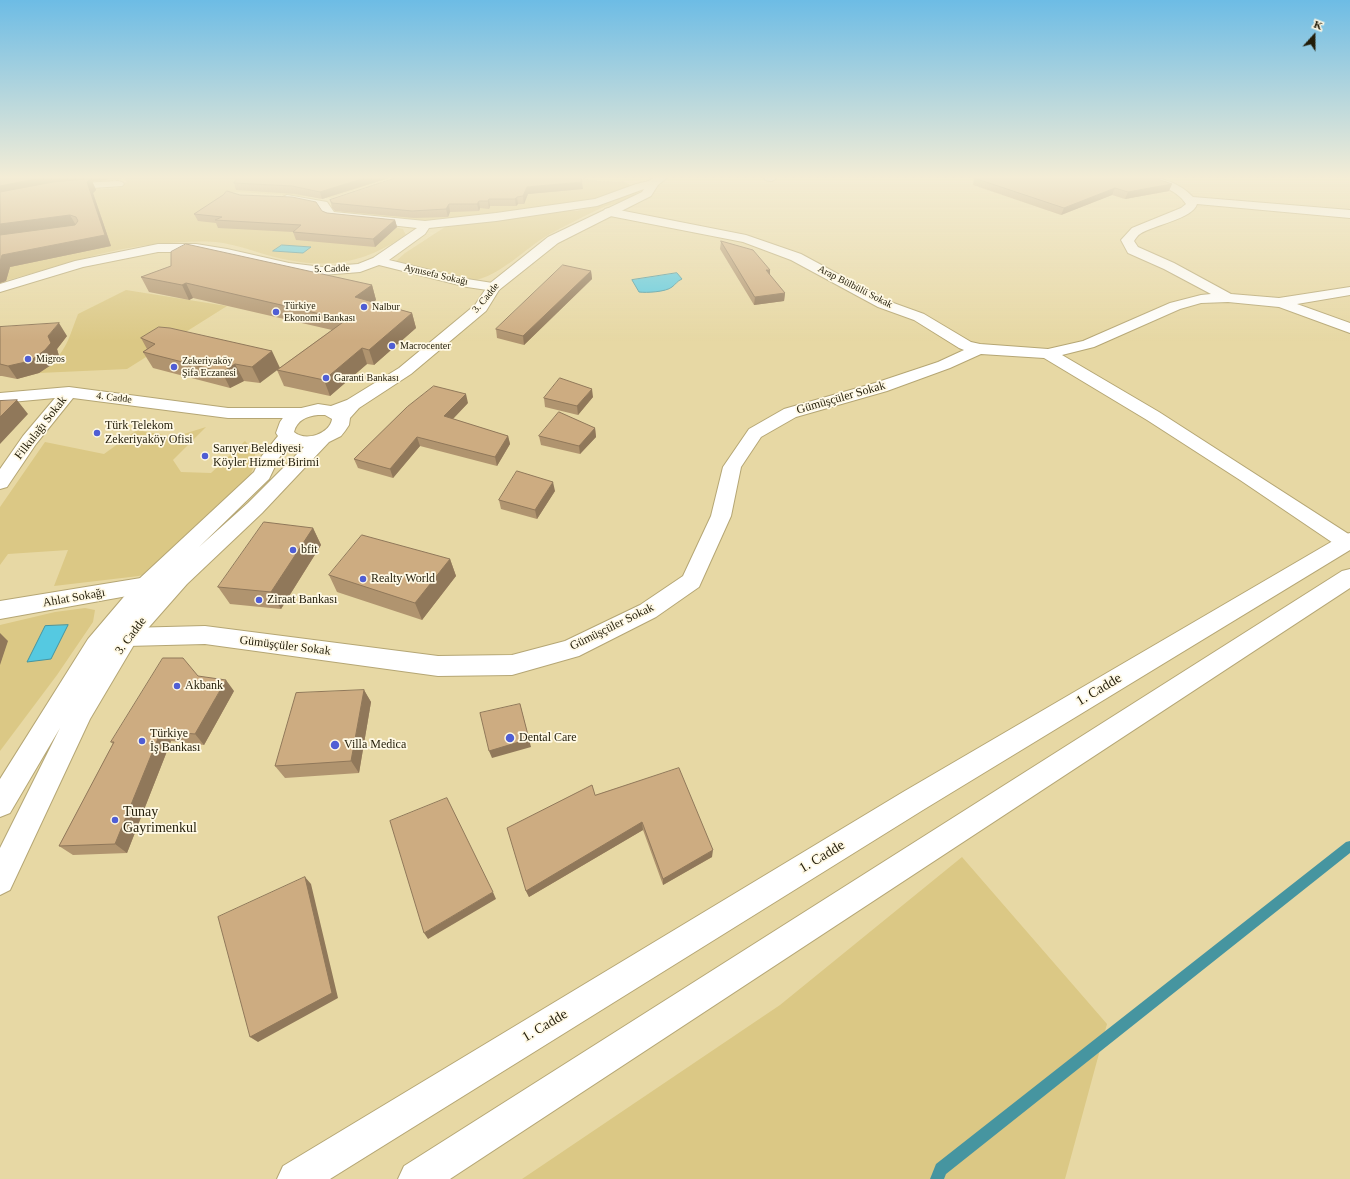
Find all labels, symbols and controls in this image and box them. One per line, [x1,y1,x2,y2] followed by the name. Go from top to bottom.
[1294,16,1334,56] north arrow
[1312,18,1324,32] text: K
[314,262,350,276] street label: 5. Cadde
[403,262,469,288] street label: Aynısefa Sokağı
[816,263,894,311] street label: Arap Bülbülü Sokak
[470,281,502,315] street label: 3. Cadde
[284,300,355,324] place label: Türkiye Ekonomi Bankası
[372,301,400,313] place label: Nalbur
[359,302,369,312] marker: Nalbur
[271,307,281,317] marker: Türkiye Ekonomi Bankası
[400,340,451,352] place label: Macrocenter
[387,341,397,351] marker: Macrocenter
[36,353,65,365] place label: Migros
[23,354,33,364] marker: Migros
[182,355,236,378] place label: Zekeriyaköy Şifa Eczanesi
[169,362,179,372] marker: Zekeriyaköy Şifa Eczanesi
[334,372,399,384] place label: Garanti Bankası
[321,373,331,383] marker: Garanti Bankası
[795,378,887,418] street label: Gümüşçüler Sokak
[96,390,132,406] street label: 4. Cadde
[12,393,70,463] street label: Filkulağı Sokak
[105,419,193,447] place label: Türk Telekom Zekeriyaköy Ofisi
[92,428,102,438] marker: Türk Telekom Zekeriyaköy Ofisi
[213,442,319,470] place label: Sarıyer Belediyesi Köyler Hizmet Birimi
[200,451,210,461] marker: Sarıyer Belediyesi Köyler Hizmet Birimi
[301,543,318,557] place label: bfit
[288,545,298,555] marker: bfit
[371,572,435,586] place label: Realty World
[358,574,368,584] marker: Realty World
[42,585,106,611] street label: Ahlat Sokağı
[267,593,337,607] place label: Ziraat Bankası
[254,595,264,605] marker: Ziraat Bankası
[568,600,656,654] street label: Gümüşçüler Sokak
[112,615,150,657] street label: 3. Cadde
[239,633,331,659] street label: Gümüşçüler Sokak
[1073,670,1125,710] street label: 1. Cadde
[185,679,223,693] place label: Akbank
[172,681,182,691] marker: Akbank
[150,727,200,755] place label: Türkiye İş Bankası
[519,731,577,745] place label: Dental Care
[504,732,516,744] marker: Dental Care
[137,736,147,746] marker: Türkiye İş Bankası
[344,738,406,752] place label: Villa Medica
[329,739,341,751] marker: Villa Medica
[123,804,197,836] place label: Tunay Gayrimenkul
[110,815,120,825] marker: Tunay Gayrimenkul
[796,837,848,877] street label: 1. Cadde
[519,1006,571,1046] street label: 1. Cadde

